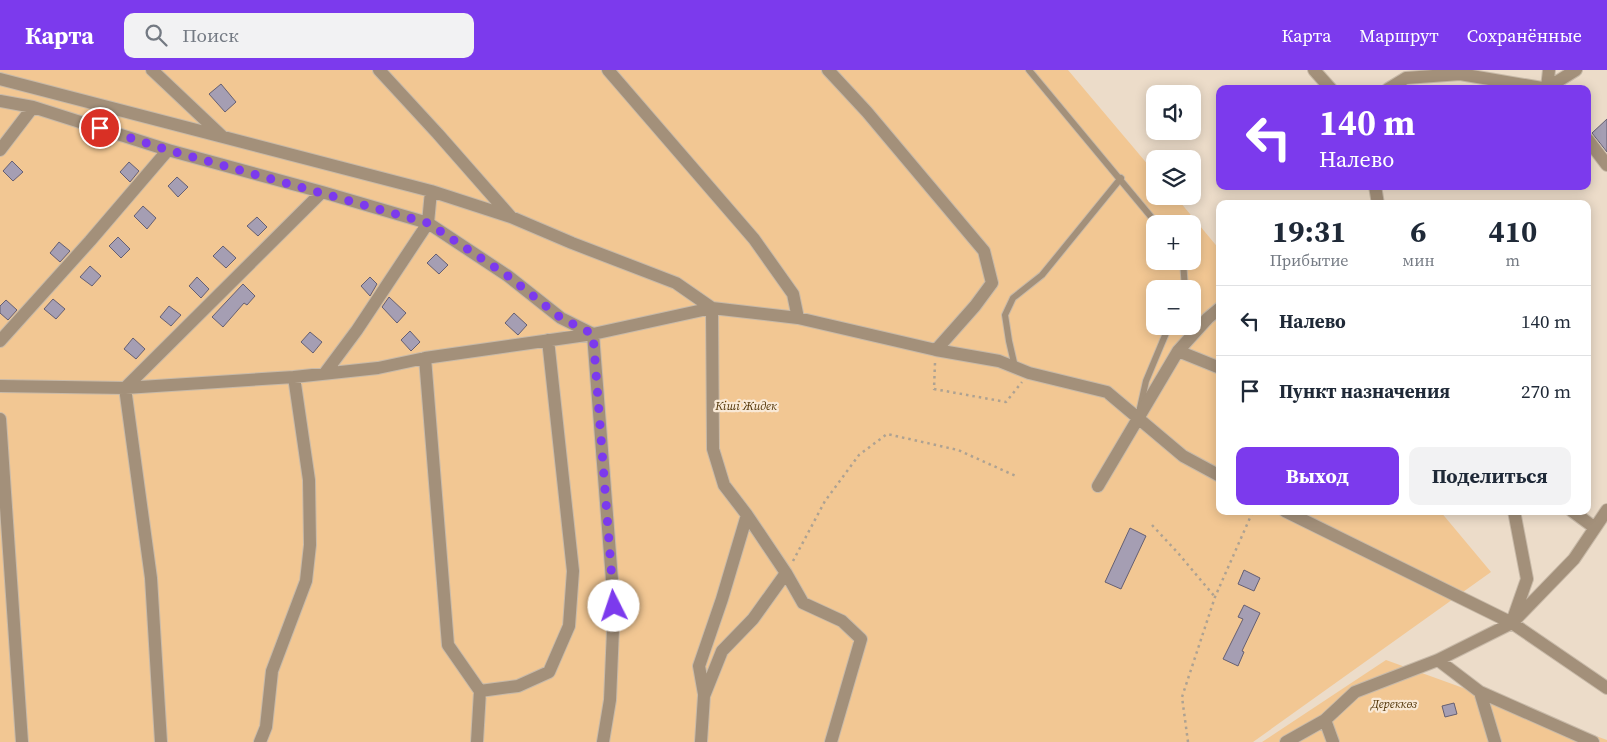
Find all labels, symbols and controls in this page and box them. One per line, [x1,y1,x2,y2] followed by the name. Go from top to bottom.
[124,13,474,58] search box
[25,19,94,52] text: Карта
[142,21,170,49] icon: search
[182,22,239,48] text: Поиск
[1282,23,1331,48] text: Карта
[1359,23,1439,48] text: Маршрут
[1467,23,1582,48] text: Сохранённые
[1146,85,1201,335] map controls
[1146,85,1201,140] button: sound
[1319,99,1415,147] text: 140 m
[1236,105,1301,170] icon: left
[79,107,121,149] pin
[86,114,114,142] icon: arrive
[1319,144,1394,174] text: Налево
[1146,150,1201,205] button: layers
[1272,211,1346,252] text: 19:31
[1410,211,1427,252] text: 6
[1488,211,1537,252] text: 410
[1146,215,1201,270] button: +
[1270,249,1349,271] text: Прибытие
[1402,249,1435,271] text: мин
[1506,249,1520,271] text: m
[1146,280,1201,335] button: −
[1236,307,1264,335] icon: left
[1279,308,1346,334] text: Налево
[1521,308,1571,334] text: 140 m
[1236,377,1264,405] icon: arrive
[1279,378,1450,404] text: Пункт назначения
[1521,378,1571,404] text: 270 m
[714,398,777,414] park label: Кіші Жидек
[1236,447,1399,505] button: Выход
[1409,447,1571,505] button: Поделиться
[587,579,639,631] position arrow
[1370,696,1417,712] park label: Дереккөз

